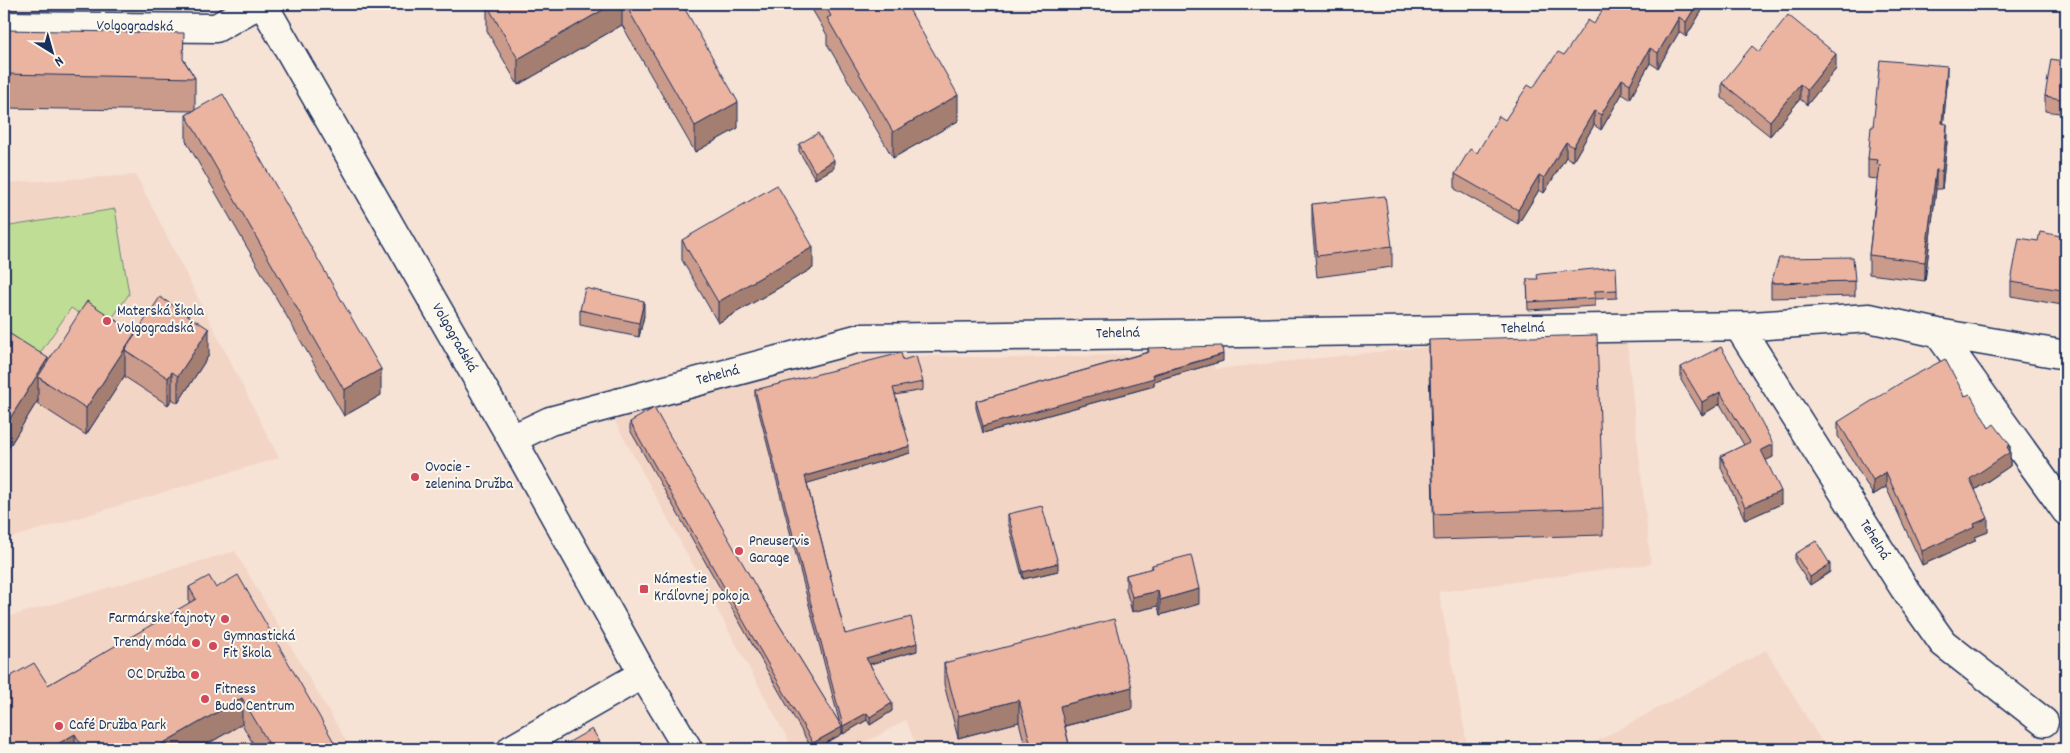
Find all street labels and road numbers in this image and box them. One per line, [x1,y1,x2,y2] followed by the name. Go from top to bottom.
[96,15,174,39] street label: Volgogradská
[425,299,483,377] street label: Volgogradská
[1501,318,1546,340] street label: Tehelná
[1096,323,1141,345] street label: Tehelná
[694,360,743,392] street label: Tehelná
[1853,515,1895,565] street label: Tehelná

